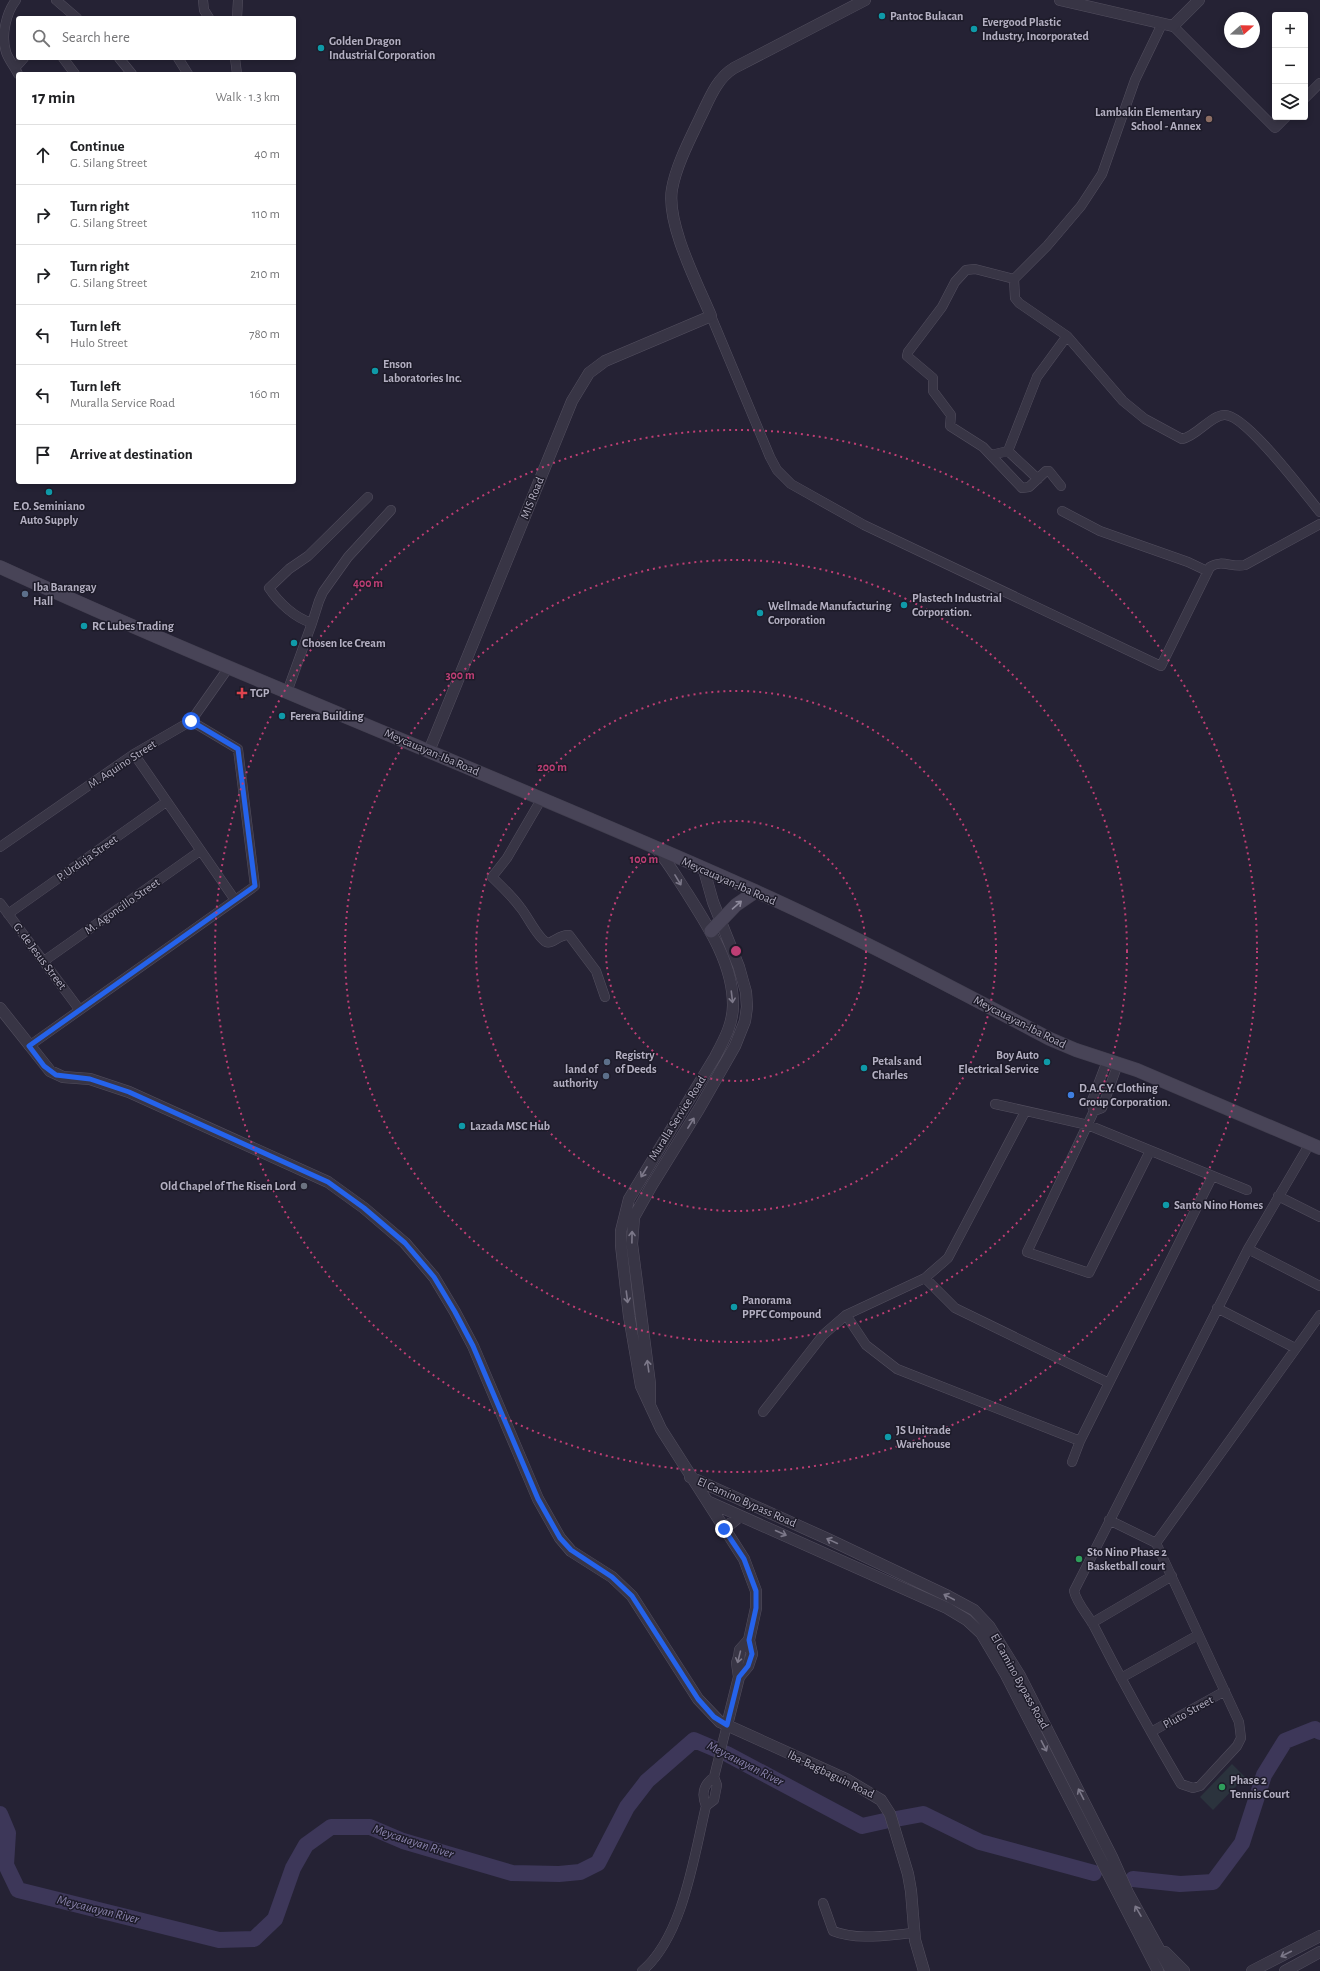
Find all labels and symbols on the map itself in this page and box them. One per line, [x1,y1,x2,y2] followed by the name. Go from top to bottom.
[890,10,963,22] place label: Pantoc Bulacan
[877,11,887,21] marker: Pantoc Bulacan
[1224,12,1260,48] north arrow
[982,16,1089,43] place label: Evergood Plastic Industry, Incorporated
[969,24,979,34] marker: Evergood Plastic Industry, Incorporated
[329,35,435,61] place label: Golden Dragon Industrial Corporation
[316,43,326,53] marker: Golden Dragon Industrial Corporation
[1095,106,1202,132] place label: Lambakin Elementary School - Annex
[1204,114,1214,124] marker: Lambakin Elementary School - Annex
[383,358,462,384] place label: Enson Laboratories Inc.
[370,366,380,376] marker: Enson Laboratories Inc.
[518,475,546,521] street label: MIS Road
[44,487,54,497] marker: E.O. Seminiano Auto Supply
[13,500,85,527] place label: E.O. Seminiano Auto Supply
[353,577,383,589] text: 400 m
[33,581,97,607] place label: Iba Barangay Hall
[20,589,30,599] marker: Iba Barangay Hall
[912,592,1002,618] place label: Plastech Industrial Corporation.
[768,600,892,626] place label: Wellmade Manufacturing Corporation
[899,600,909,610] marker: Plastech Industrial Corporation.
[755,608,765,618] marker: Wellmade Manufacturing Corporation
[92,620,175,632] place label: RC Lubes Trading
[79,621,89,631] marker: RC Lubes Trading
[302,637,386,649] place label: Chosen Ice Cream
[289,638,299,648] marker: Chosen Ice Cream
[445,669,475,681] text: 300 m
[250,687,270,699] place label: TGP
[237,688,247,698] marker: TGP
[290,710,365,722] place label: Ferera Building
[277,711,287,721] marker: Ferera Building
[182,712,200,730] route start
[382,727,481,778] street label: Meycauayan-Iba Road
[86,738,158,790] street label: M. Aquino Street
[537,761,567,773] text: 200 m
[54,833,120,884] street label: P. Urduja Street
[630,853,658,865] text: 100 m
[680,855,778,908] street label: Meycauayan-Iba Road
[675,874,683,886] one-way arrow
[82,876,162,936] street label: M. Agoncillo Street
[732,900,742,910] one-way arrow
[11,920,69,992] street label: G. de Jesus Street
[729,944,743,958] centre of rings
[729,990,736,1003] one-way arrow
[971,994,1068,1051] street label: Meycauayan-Iba Road
[615,1049,657,1075] place label: Registry of Deeds
[958,1049,1039,1075] place label: Boy Auto Electrical Service
[872,1055,922,1081] place label: Petals and Charles
[602,1057,612,1067] marker: Registry of Deeds
[1042,1057,1052,1067] marker: Boy Auto Electrical Service
[553,1063,599,1090] place label: land of authority
[859,1063,869,1073] marker: Petals and Charles
[601,1071,611,1081] marker: land of authority
[646,1074,708,1162] street label: Muralla Service Road
[1079,1082,1171,1108] place label: D.A.C.Y. Clothing Group Corporation.
[1066,1090,1076,1100] marker: D.A.C.Y. Clothing Group Corporation.
[686,1117,695,1128] one-way arrow
[470,1120,550,1132] place label: Lazada MSC Hub
[457,1121,467,1131] marker: Lazada MSC Hub
[640,1166,648,1177] one-way arrow
[160,1180,297,1192] place label: Old Chapel of The Risen Lord
[299,1181,309,1191] marker: Old Chapel of The Risen Lord
[1174,1199,1263,1211] place label: Santo Nino Homes
[1161,1200,1171,1210] marker: Santo Nino Homes
[628,1231,636,1244] one-way arrow
[623,1290,631,1303] one-way arrow
[742,1294,822,1320] place label: Panorama PPFC Compound
[729,1302,739,1312] marker: Panorama PPFC Compound
[644,1360,652,1373] one-way arrow
[896,1424,951,1450] place label: JS Unitrade Warehouse
[883,1432,893,1442] marker: JS Unitrade Warehouse
[695,1475,798,1530] street label: El Camino Bypass Road
[715,1520,733,1538] route end
[774,1530,786,1538] one-way arrow
[826,1537,838,1544] one-way arrow
[1087,1546,1167,1572] place label: Sto Nino Phase 2 Basketball court
[1074,1554,1084,1564] marker: Sto Nino Phase 2 Basketball court
[943,1592,955,1600] one-way arrow
[988,1631,1051,1731] street label: El Camino Bypass Road
[735,1650,742,1663] one-way arrow
[1161,1693,1215,1731] street label: Pluto Street
[705,1739,786,1789] water label: Meycauayan River
[1040,1740,1048,1752] one-way arrow
[786,1748,876,1800] street label: Iba-Bagbaguin Road
[1230,1774,1290,1800] place label: Phase 2 Tennis Court
[1217,1782,1227,1792] marker: Phase 2 Tennis Court
[1076,1789,1084,1801] one-way arrow
[371,1823,456,1861] water label: Meycauayan River
[56,1894,141,1927] water label: Meycauayan River
[1134,1905,1142,1917] one-way arrow
[1280,1950,1292,1958] one-way arrow

